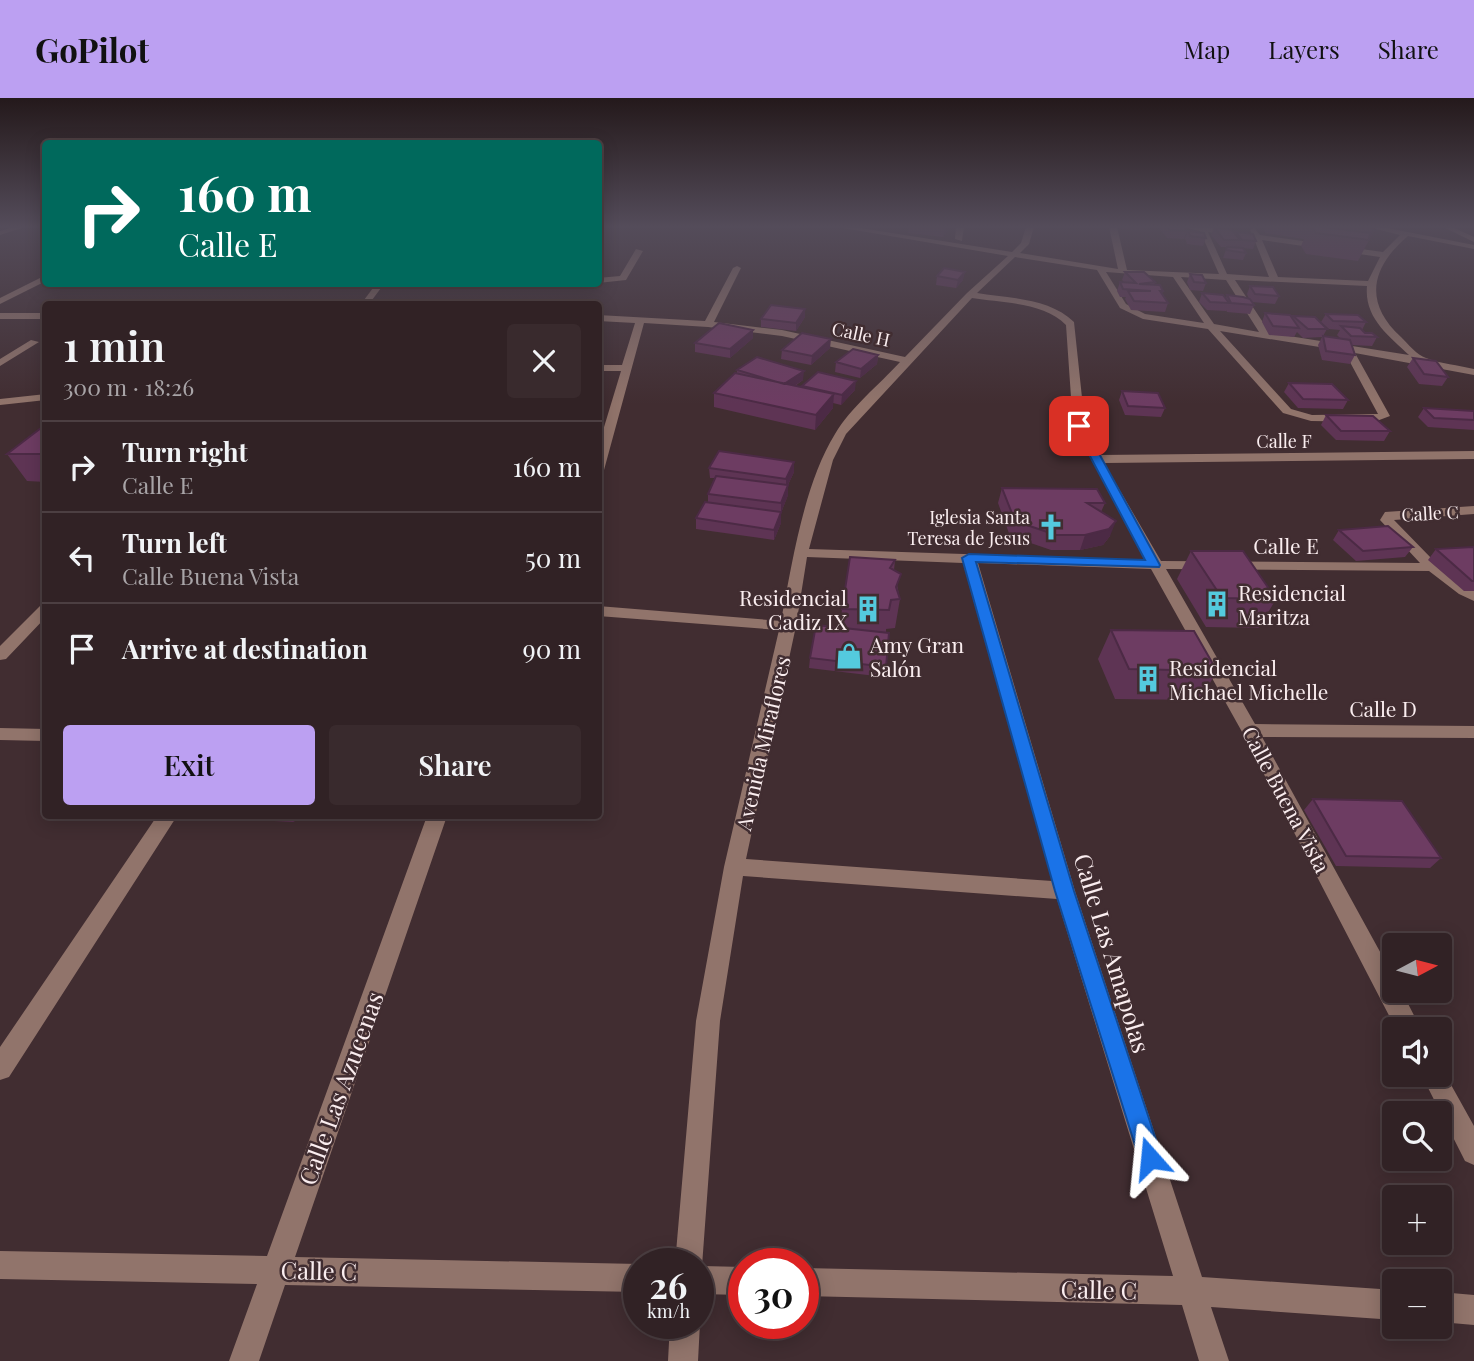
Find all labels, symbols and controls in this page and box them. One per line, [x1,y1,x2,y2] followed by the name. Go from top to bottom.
[35,27,149,71] text: GoPilot
[1184,33,1230,65] text: Map
[1268,33,1340,65] text: Layers
[1378,33,1439,65] text: Share
[178,159,312,224] text: 160 m
[63,168,154,259] icon: right
[178,222,278,265] text: Calle E
[830,316,892,352] street label: Calle H
[63,317,165,373] text: 1 min
[507,324,581,398] button: close
[63,371,194,402] text: 300 m · 18:26
[1049,396,1109,456] pin
[1060,407,1098,445] icon: arrive
[1256,429,1312,453] street label: Calle F
[122,434,248,469] text: Turn right
[63,448,101,486] icon: right
[513,449,581,484] text: 160 m
[122,469,194,500] text: Calle E
[1401,500,1459,526] street label: Calle C
[907,505,1030,550] place label: Iglesia Santa Teresa de Jesus
[1036,512,1066,542] church icon: Iglesia Santa Teresa de Jesus
[122,525,227,560] text: Turn left
[1253,531,1319,559] street label: Calle E
[63,539,101,577] icon: left
[525,540,581,575] text: 50 m
[122,560,299,591] text: Calle Buena Vista
[1238,578,1346,630] place label: Residencial Maritza
[739,583,848,635] place label: Residencial Cadiz IX
[1202,589,1232,619] building icon: Residencial Maritza
[853,594,883,624] building icon: Residencial Cadiz IX
[63,630,101,668] icon: arrive
[869,630,965,682] place label: Amy Gran Salón
[122,631,368,666] text: Arrive at destination
[523,631,581,666] text: 90 m
[834,641,864,671] shop icon: Amy Gran Salón
[728,653,796,834] street label: Avenida Miraflores
[1169,653,1328,705] place label: Residencial Michael Michelle
[1133,664,1163,694] building icon: Residencial Michael Michelle
[1349,694,1417,722] street label: Calle D
[1237,721,1338,877] street label: Calle Buena Vista
[63,725,315,805] button: Exit
[329,725,581,805] button: Share
[1067,849,1159,1057] street label: Calle Las Amapolas
[1382,933,1452,1003] north arrow
[1382,933,1452,1339] map controls
[290,987,390,1189] street label: Calle Las Azucenas
[1382,1017,1452,1087] button: sound
[1382,1101,1452,1171] button: search
[1113,1121,1187,1195] position arrow
[1382,1185,1452,1255] button: +
[728,1248,819,1339] speed limit sign: 30
[280,1253,358,1287] street label: Calle C
[650,1261,687,1308] text: 26
[1382,1269,1452,1339] button: −
[1060,1272,1138,1306] street label: Calle C
[647,1299,690,1323] text: km/h

